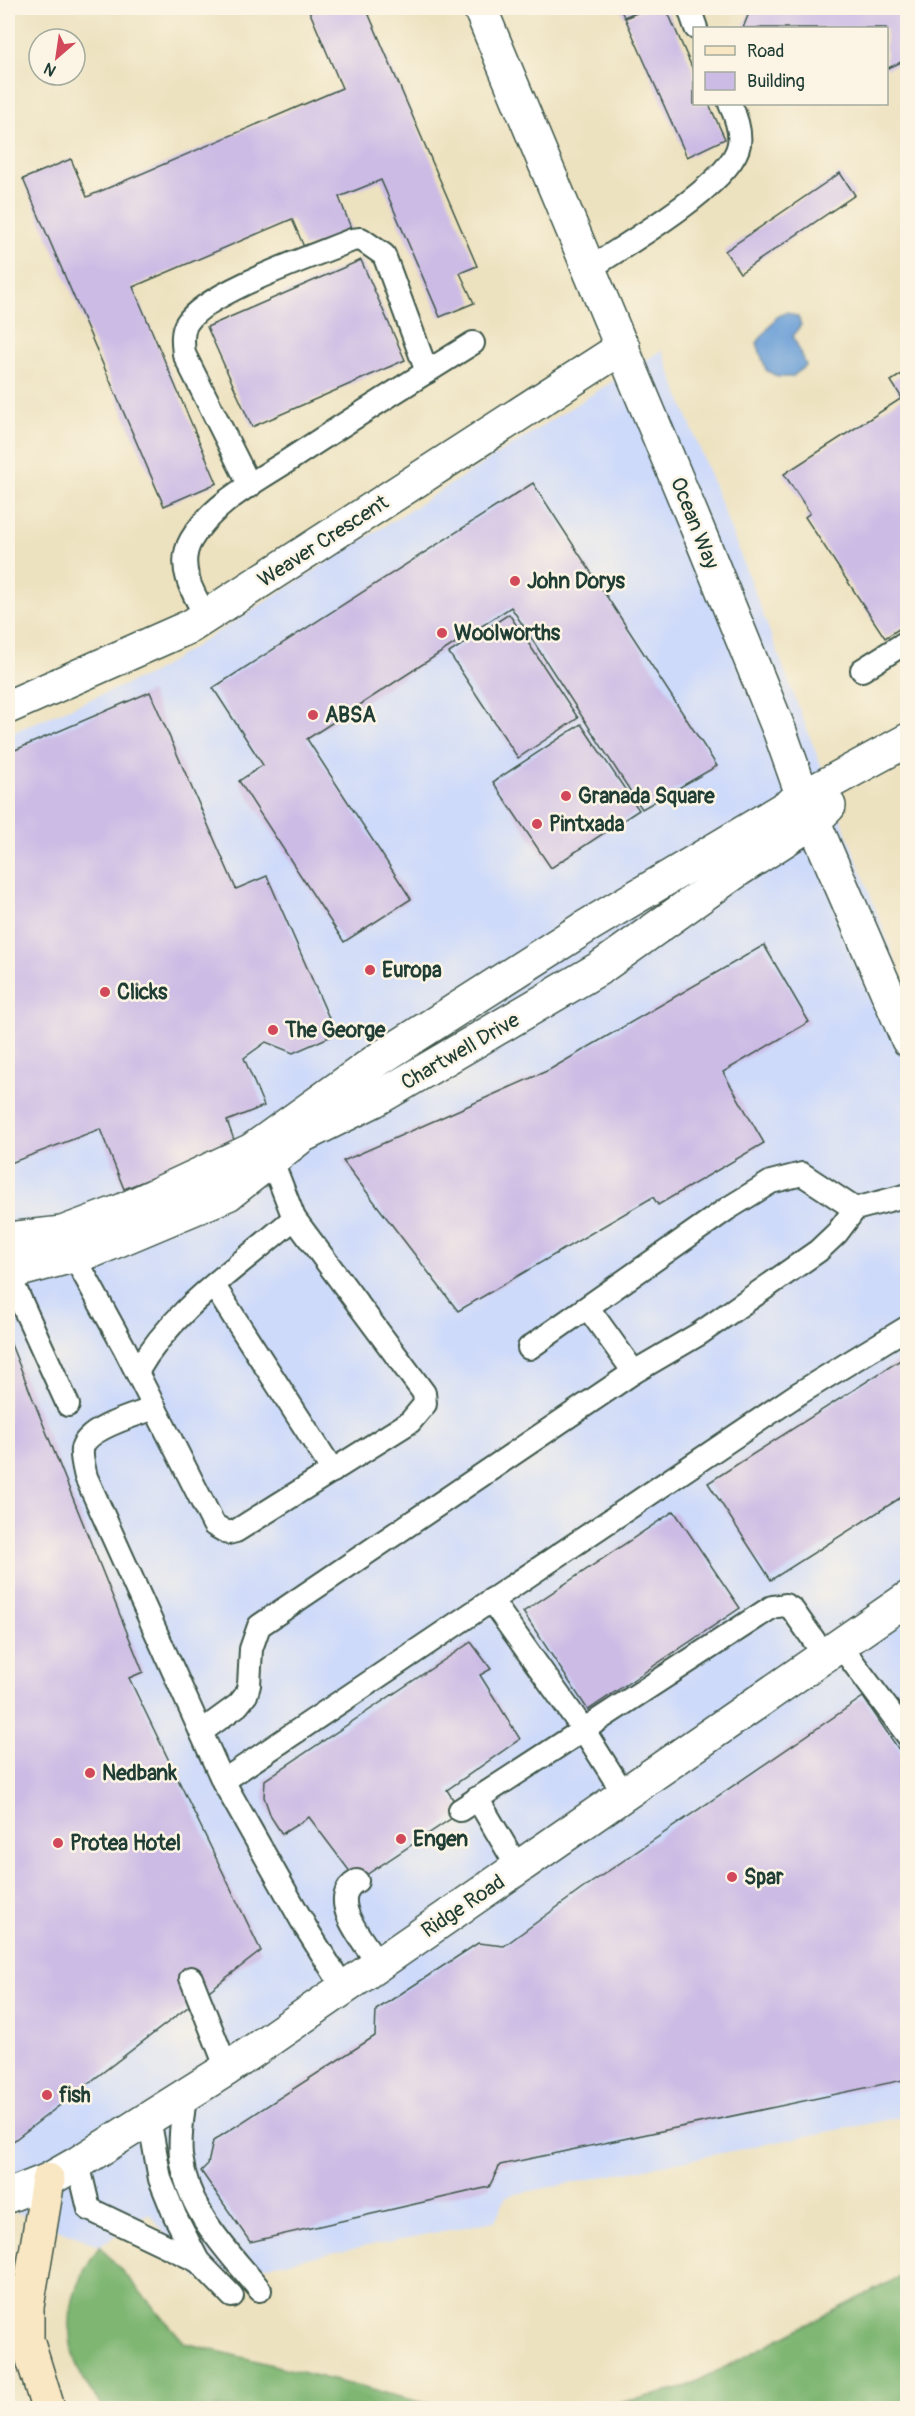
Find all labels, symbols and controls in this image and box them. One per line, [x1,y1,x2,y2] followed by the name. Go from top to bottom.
[27,27,87,87] north arrow
[693,27,888,105] legend
[747,40,784,63] text: Road
[40,58,60,81] text: N
[747,70,805,93] text: Building
[664,473,725,573] street label: Ocean Way
[253,489,394,594] street label: Weaver Crescent
[527,568,626,595] place label: John Dorys
[508,574,522,588] marker: John Dorys
[454,620,561,647] place label: Woolworths
[435,626,449,640] marker: Woolworths
[325,702,376,729] place label: ABSA
[306,708,320,722] marker: ABSA
[578,783,715,810] place label: Granada Square
[559,789,573,803] marker: Granada Square
[549,811,625,838] place label: Pintxada
[530,817,544,831] marker: Pintxada
[382,957,442,984] place label: Europa
[363,963,377,977] marker: Europa
[117,979,168,1006] place label: Clicks
[98,985,112,999] marker: Clicks
[396,1006,525,1096] street label: Chartwell Drive
[284,1017,386,1044] place label: The George
[266,1023,280,1037] marker: The George
[102,1760,177,1787] place label: Nedbank
[83,1766,97,1780] marker: Nedbank
[413,1826,468,1853] place label: Engen
[70,1830,181,1857] place label: Protea Hotel
[394,1832,408,1846] marker: Engen
[51,1836,65,1850] marker: Protea Hotel
[744,1864,784,1891] place label: Spar
[416,1869,510,1944] street label: Ridge Road
[725,1870,739,1884] marker: Spar
[59,2082,91,2109] place label: fish
[40,2088,54,2102] marker: fish

